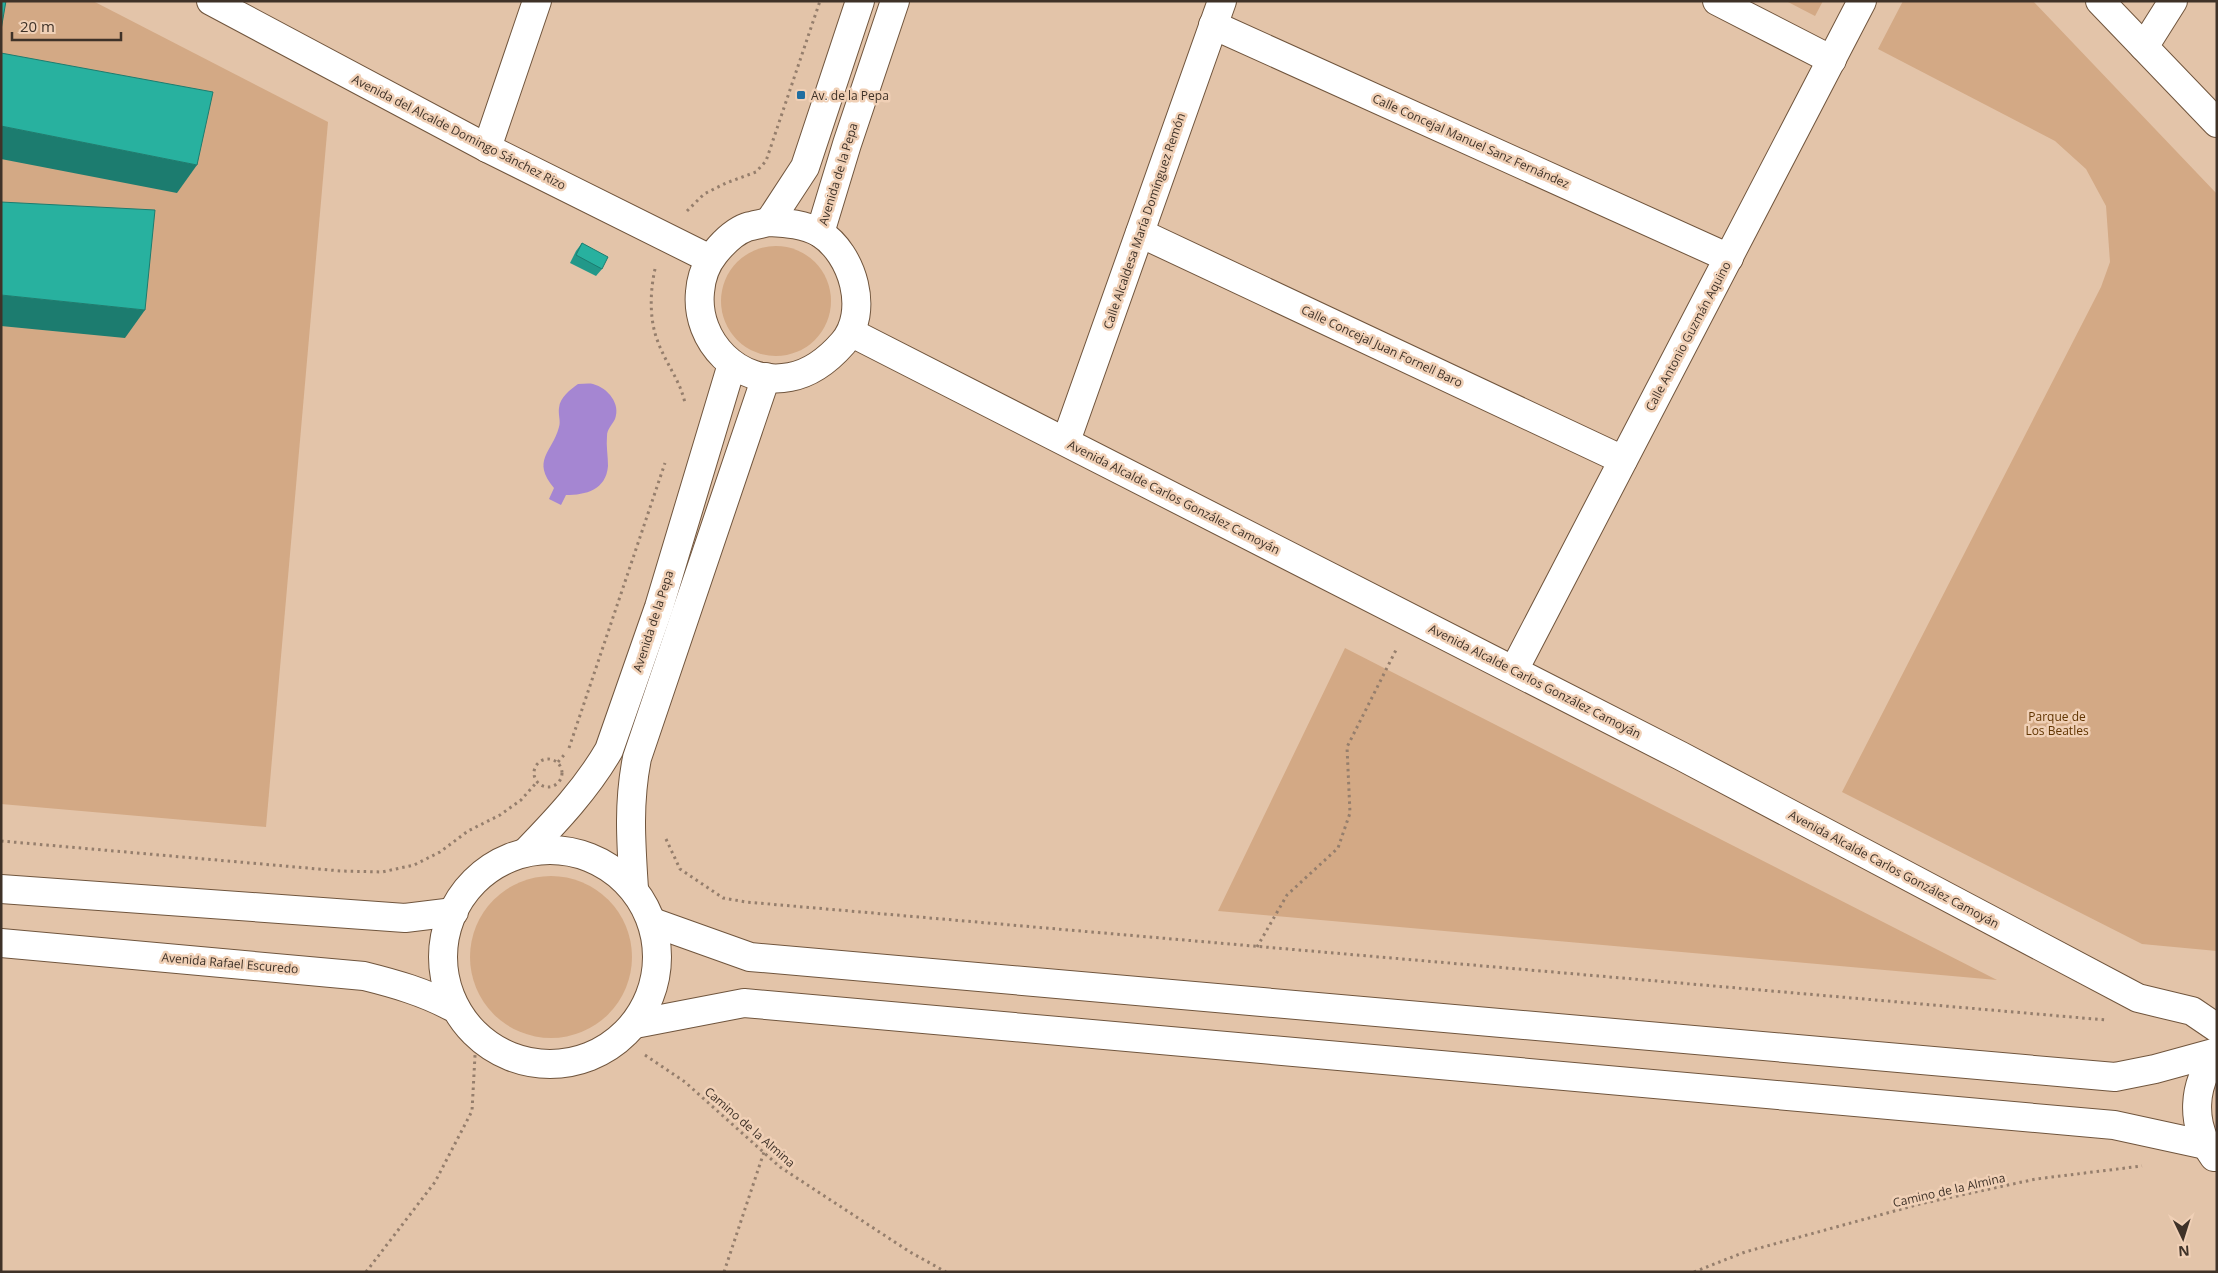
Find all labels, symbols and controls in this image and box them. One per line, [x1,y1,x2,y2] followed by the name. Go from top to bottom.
[12,10,121,42] scale bar
[20,16,55,36] text: 20 m
[349,70,569,194] street label: Avenida del Alcalde Domingo Sánchez Rizo
[811,87,889,104] place label: Av. de la Pepa
[795,89,807,101] marker: Av. de la Pepa
[1370,90,1573,192] street label: Calle Concejal Manuel Sanz Fernández
[1099,111,1189,331] street label: Calle Alcaldesa María Domínguez Remón
[814,121,862,227] street label: Avenida de la Pepa
[1641,258,1735,414] street label: Calle Antonio Guzmán Aquino
[1298,301,1466,391] street label: Calle Concejal Juan Fornell Baro
[1065,436,1283,558] street label: Avenida Alcalde Carlos González Camoyán
[629,568,677,674] street label: Avenida de la Pepa
[1426,620,1644,742] street label: Avenida Alcalde Carlos González Camoyán
[2025,708,2089,739] park label: Parque de Los Beatles
[1786,806,2002,932] street label: Avenida Alcalde Carlos González Camoyán
[161,949,299,977] street label: Avenida Rafael Escuredo
[701,1083,799,1171] street label: Camino de la Almina
[1891,1169,2007,1211] street label: Camino de la Almina
[2158,1213,2208,1263] north arrow
[2178,1242,2190,1261] text: N

